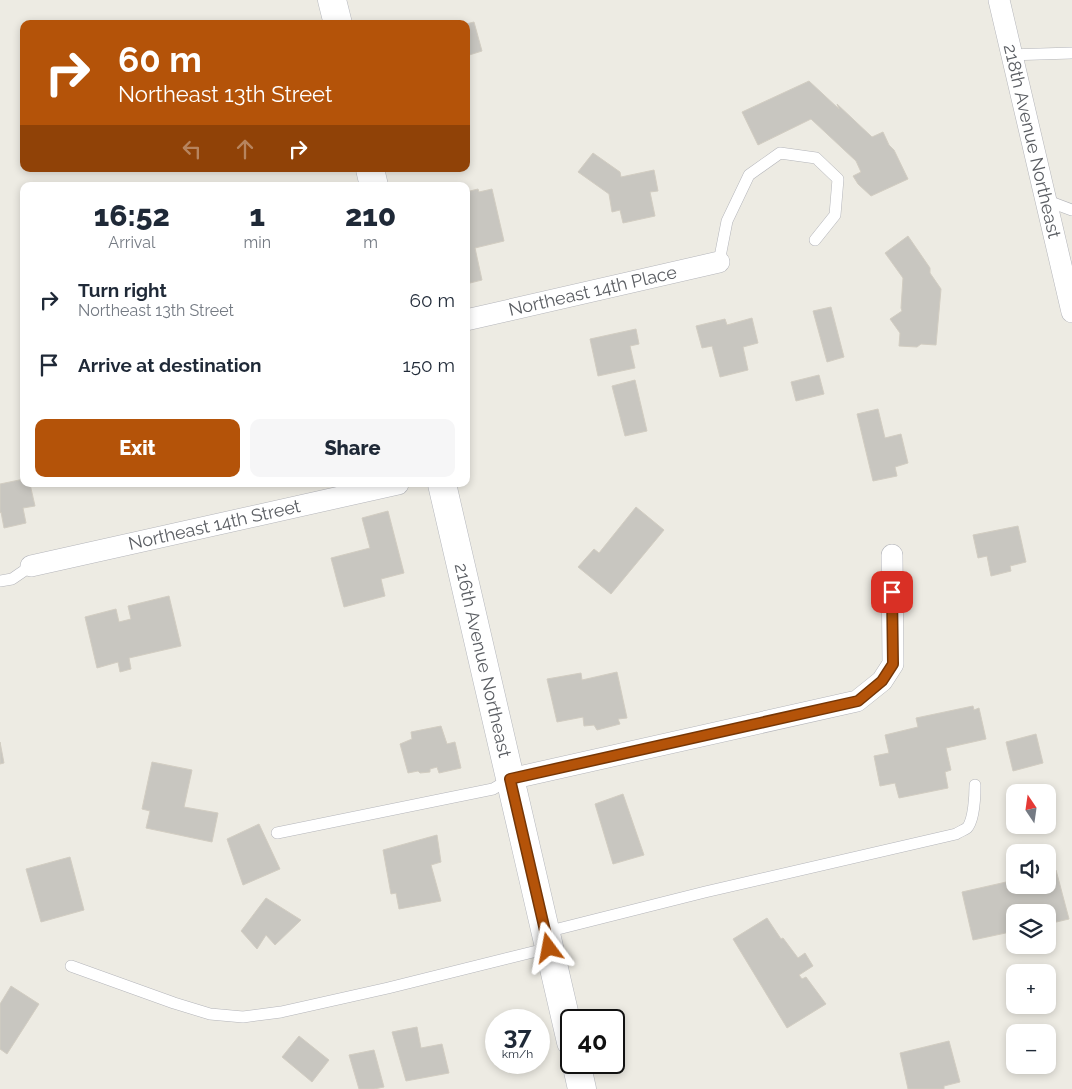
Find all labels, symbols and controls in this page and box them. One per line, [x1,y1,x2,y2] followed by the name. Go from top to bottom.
[118,39,202,80] text: 60 m
[35,40,100,105] icon: right
[1000,42,1065,240] street label: 218th Avenue Northeast
[118,81,332,107] text: Northeast 13th Street
[178,135,206,163] icon: left
[231,135,259,163] icon: ahead
[284,135,312,163] icon: right
[94,198,170,233] text: 16:52
[250,198,265,233] text: 1
[345,198,396,233] text: 210
[108,233,155,252] text: Arrival
[244,233,271,252] text: min
[363,233,378,252] text: m
[506,261,679,320] street label: Northeast 14th Place
[78,279,167,301] text: Turn right
[35,286,63,314] icon: right
[410,289,455,311] text: 60 m
[78,301,234,320] text: Northeast 13th Street
[35,351,63,379] icon: arrive
[78,354,262,376] text: Arrive at destination
[403,354,455,376] text: 150 m
[35,419,240,477] button: Exit
[250,419,455,477] button: Share
[126,495,302,554] street label: Northeast 14th Street
[451,561,516,759] street label: 216th Avenue Northeast
[871,571,913,613] pin
[878,578,906,606] icon: arrive
[1006,784,1056,834] north arrow
[1006,784,1056,1074] map controls
[1006,844,1056,894] button: sound
[1006,904,1056,954] button: layers
[522,921,574,973] position arrow
[1006,964,1056,1014] button: +
[560,1009,625,1074] speed limit sign: 40
[504,1020,531,1050] text: 37
[1006,1024,1056,1074] button: −
[502,1047,533,1061] text: km/h

